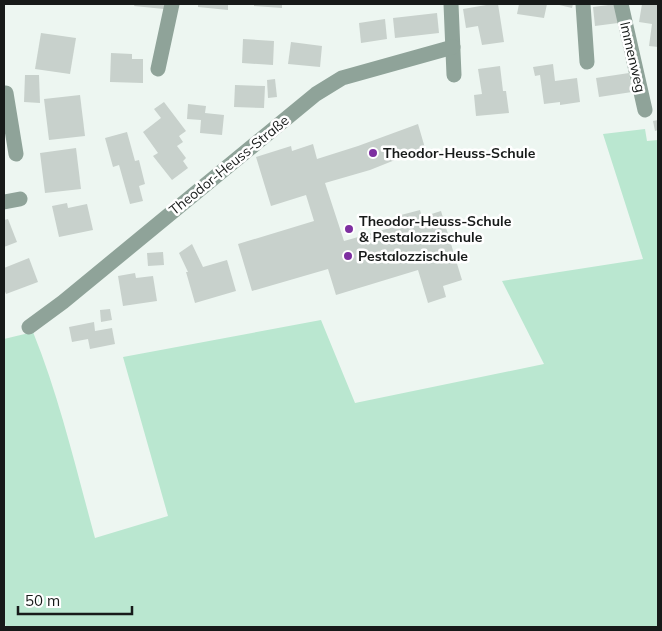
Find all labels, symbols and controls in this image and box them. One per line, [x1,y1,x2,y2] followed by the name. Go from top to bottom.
[616,20,650,94] street label: Immenweg
[165,111,293,219] street label: Theodor-Heuss-Straße
[383,144,536,162] place label: Theodor-Heuss-Schule
[367,147,379,159] marker: Theodor-Heuss-Schule
[359,212,512,246] place label: Theodor-Heuss-Schule & Pestalozzischule
[343,223,355,235] marker: Theodor-Heuss-Schule & Pestalozzischule
[358,247,468,265] place label: Pestalozzischule
[342,250,354,262] marker: Pestalozzischule
[18,584,131,616] scale bar
[25,591,60,610] text: 50 m

